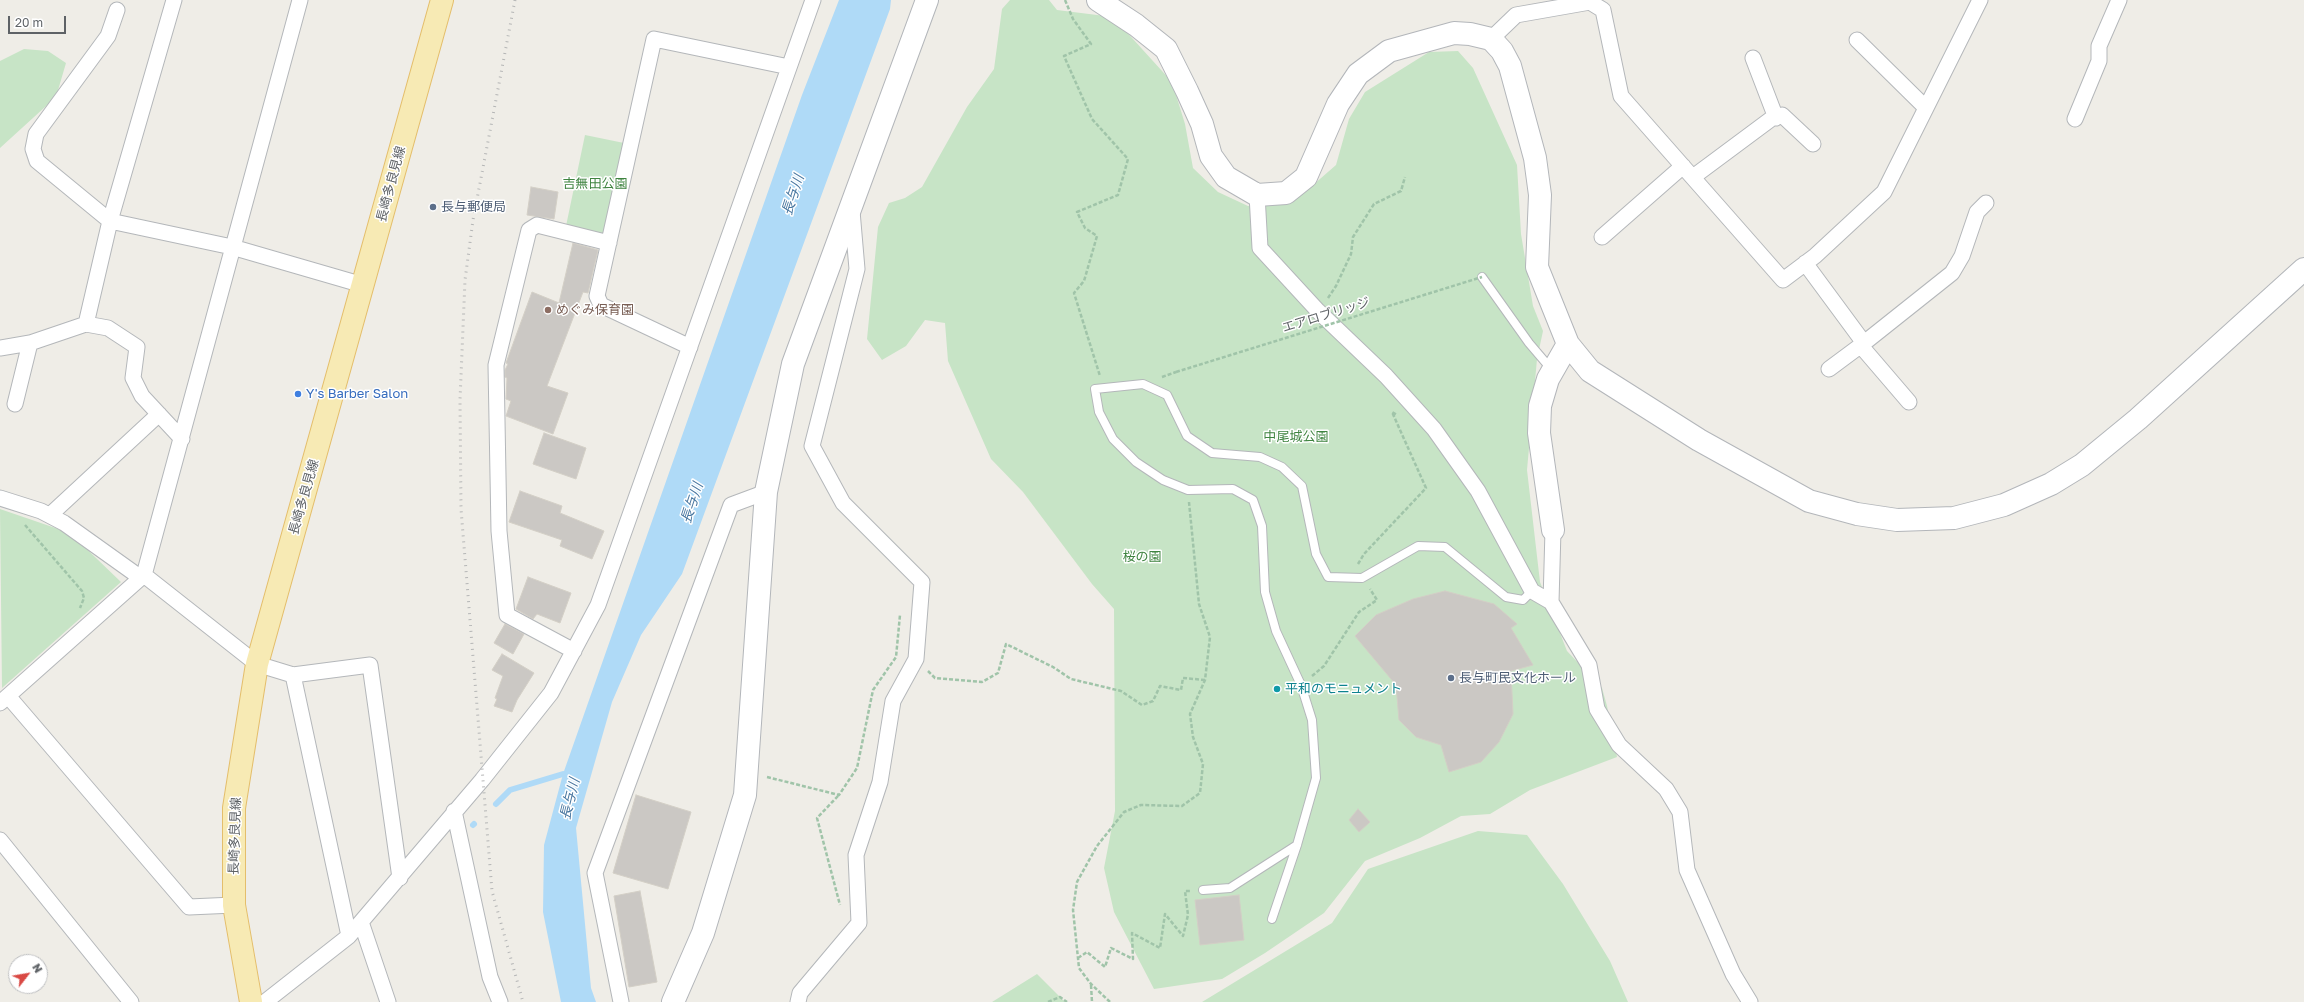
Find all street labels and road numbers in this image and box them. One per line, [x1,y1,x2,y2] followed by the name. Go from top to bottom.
[373,144,409,224] street label: 長崎多良見線
[1280,294,1372,336] street label: エアロブリッジ
[286,457,322,537] street label: 長崎多良見線
[226,797,244,875] street label: 長崎多良見線

